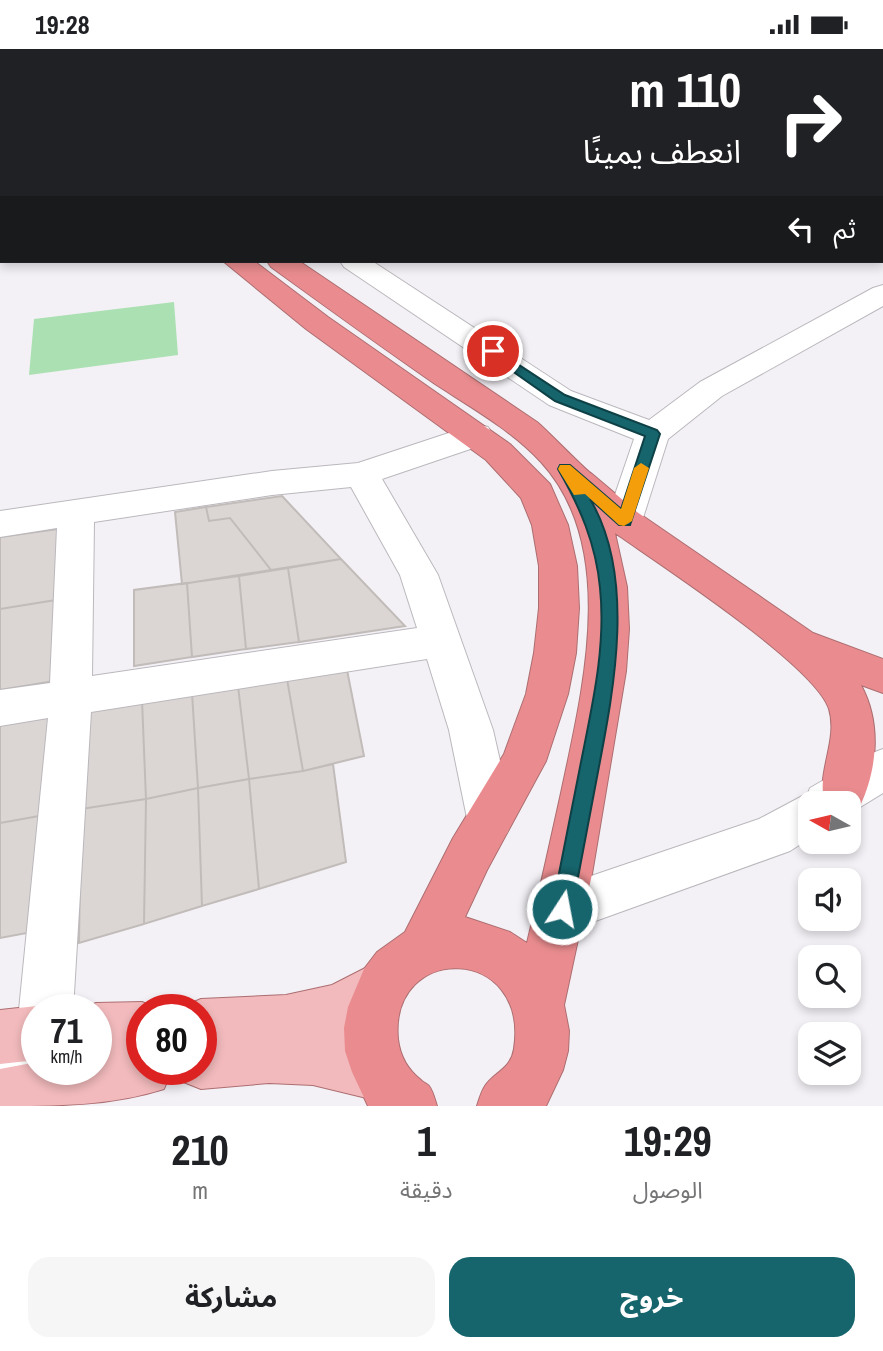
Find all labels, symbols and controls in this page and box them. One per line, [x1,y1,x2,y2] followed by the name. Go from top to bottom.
[35,7,90,42] text: 19:28
[629,56,741,122] text: 110 m
[765,77,856,168] icon: right
[583,130,741,173] text: انعطف يمينًا
[782,210,820,248] icon: left
[834,211,856,246] text: ثم
[463,321,523,381] pin
[474,332,512,370] icon: arrive
[798,791,861,854] north arrow
[798,791,861,1085] map controls
[798,868,861,931] button: sound
[525,872,599,946] position arrow
[798,945,861,1008] button: search
[126,994,217,1085] speed limit sign: 80
[51,1007,82,1054] text: 71
[798,1022,861,1085] button: layers
[51,1044,83,1069] text: km/h
[417,1113,436,1169] text: 1
[624,1113,712,1169] text: 19:29
[171,1122,229,1178] text: 210
[400,1174,452,1205] text: دقيقة
[633,1174,703,1205] text: الوصول
[192,1175,208,1206] text: m
[28,1257,435,1337] button: مشاركة
[449,1257,855,1337] button: خروج

